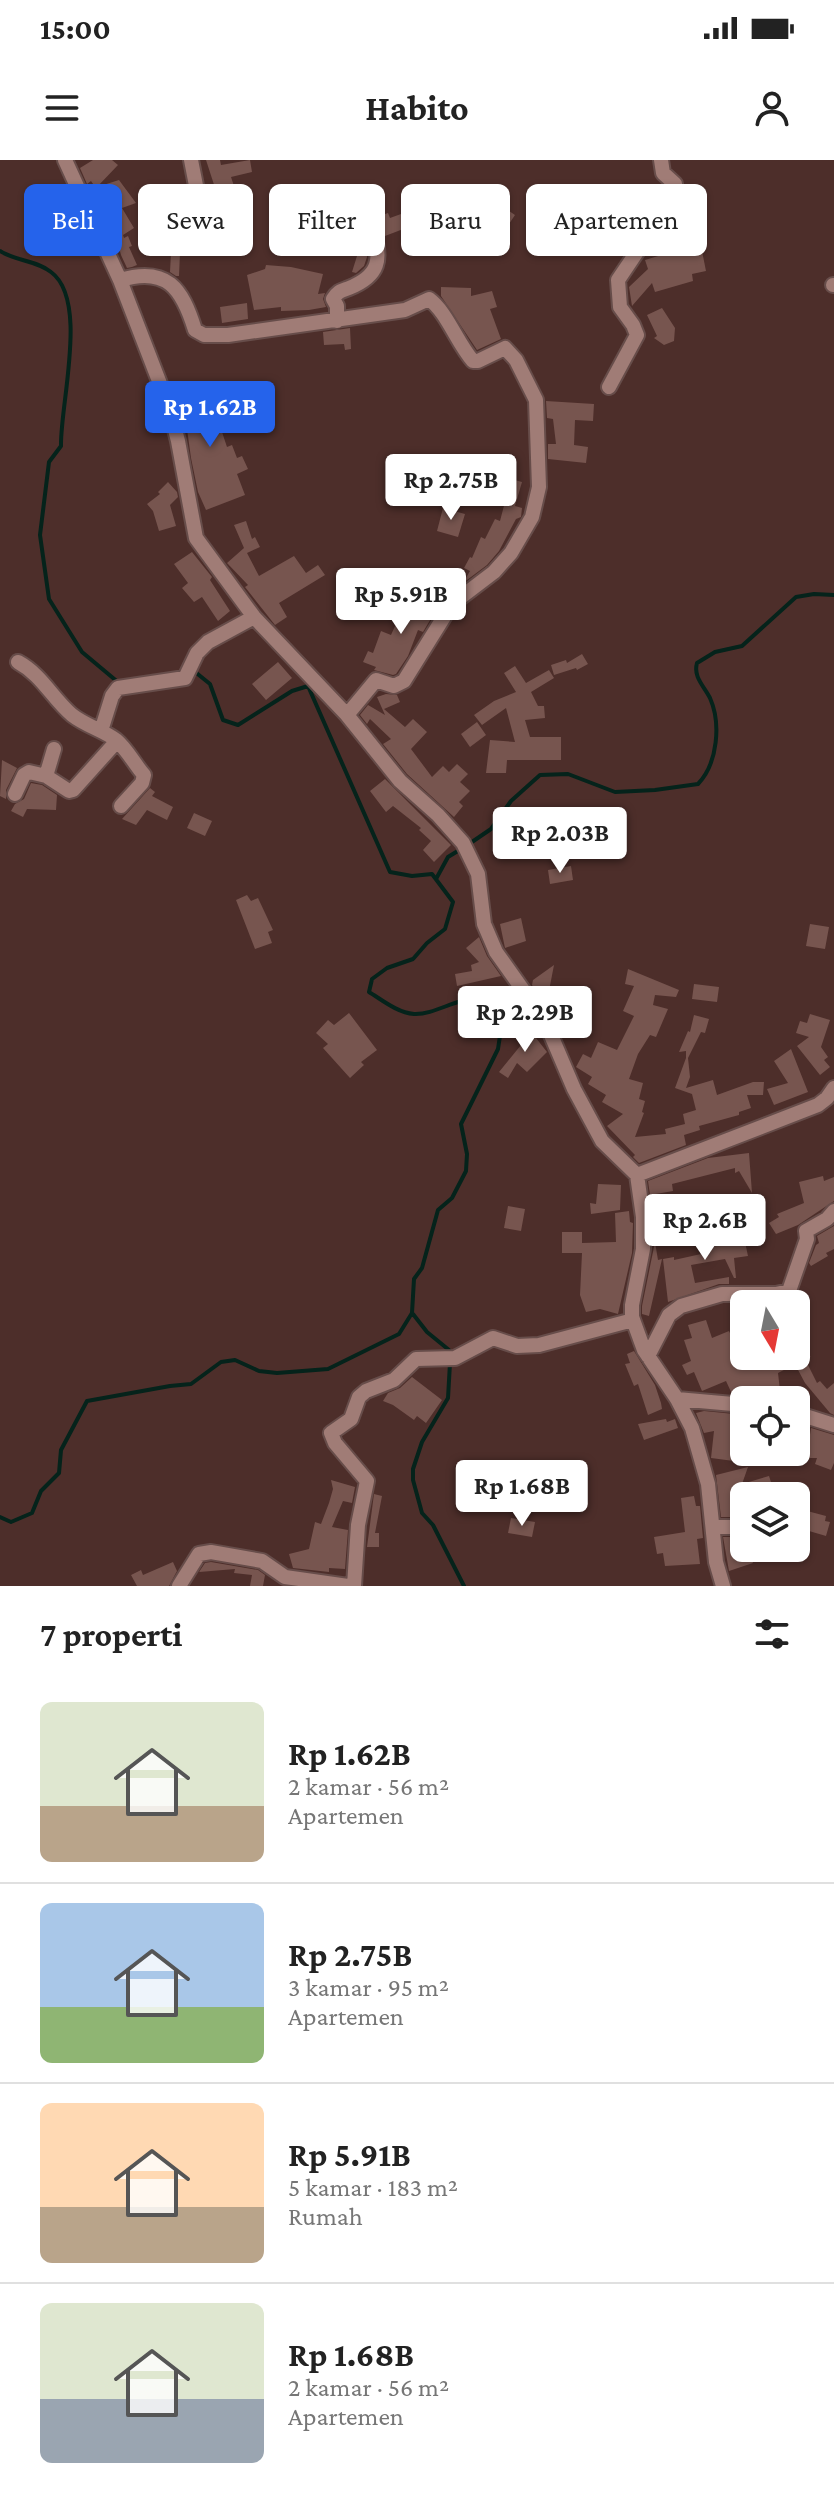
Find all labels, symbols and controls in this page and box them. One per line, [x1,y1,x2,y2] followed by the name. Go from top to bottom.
[40,12,111,45] text: 15:00
[40,86,84,130] icon: menu
[750,86,794,130] icon: person
[365,88,469,128] text: Habito
[24,184,122,256] chip: Beli
[138,184,253,256] chip: Sewa
[269,184,385,256] chip: Filter
[401,184,510,256] chip: Baru
[526,184,707,256] chip: Apartemen
[127,381,293,449] pin: Rp 1.62B
[163,392,257,421] text: Rp 1.62B
[368,454,534,522] pin: Rp 2.75B
[403,465,499,494] text: Rp 2.75B
[318,568,484,636] pin: Rp 5.91B
[354,579,448,608] text: Rp 5.91B
[477,807,643,875] pin: Rp 2.03B
[511,818,609,847] text: Rp 2.03B
[442,986,608,1054] pin: Rp 2.29B
[476,997,574,1026] text: Rp 2.29B
[631,1194,779,1262] pin: Rp 2.6B
[663,1205,747,1234] text: Rp 2.6B
[730,1290,810,1370] north arrow
[730,1290,810,1562] map controls
[730,1386,810,1466] button: locate
[439,1460,605,1528] pin: Rp 1.68B
[474,1471,570,1500] text: Rp 1.68B
[730,1482,810,1562] button: layers
[750,1612,794,1656] icon: filters
[40,1616,182,1653] text: 7 properti
[104,1734,200,1830] icon: home
[288,1735,411,1772] text: Rp 1.62B
[288,1772,449,1801] text: 2 kamar · 56 m²
[288,1801,404,1830] text: Apartemen
[104,1935,200,2031] icon: home
[288,1936,412,1973] text: Rp 2.75B
[288,1973,449,2002] text: 3 kamar · 95 m²
[288,2002,404,2031] text: Apartemen
[104,2135,200,2231] icon: home
[288,2136,411,2173] text: Rp 5.91B
[288,2173,458,2202] text: 5 kamar · 183 m²
[288,2202,363,2231] text: Rumah
[104,2335,200,2431] icon: home
[288,2336,414,2373] text: Rp 1.68B
[288,2373,449,2402] text: 2 kamar · 56 m²
[288,2402,404,2431] text: Apartemen

